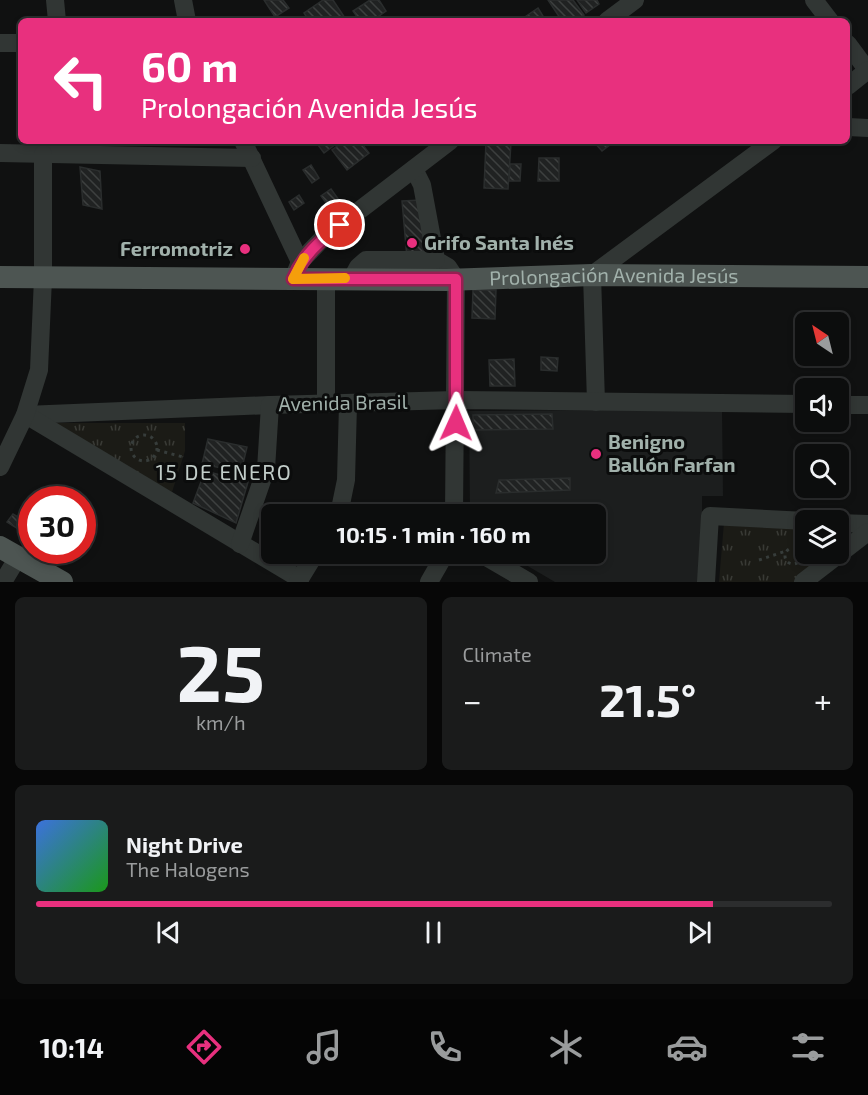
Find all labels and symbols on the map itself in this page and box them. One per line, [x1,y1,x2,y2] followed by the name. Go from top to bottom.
[314,199,365,250] pin
[424,230,574,254] place label: Grifo Santa Inés
[120,236,233,260] place label: Ferromotriz
[405,236,419,250] marker: Grifo Santa Inés
[238,242,252,256] marker: Ferromotriz
[489,262,739,290] street label: Prolongación Avenida Jesús
[795,312,849,366] north arrow
[278,389,408,415] street label: Avenida Brasil
[424,391,488,455] position arrow
[608,429,736,476] place label: Benigno Ballón Farfan
[589,447,603,461] marker: Benigno Ballón Farfan
[156,459,292,484] district label: 15 DE ENERO
[18,486,96,564] speed limit sign: 30

